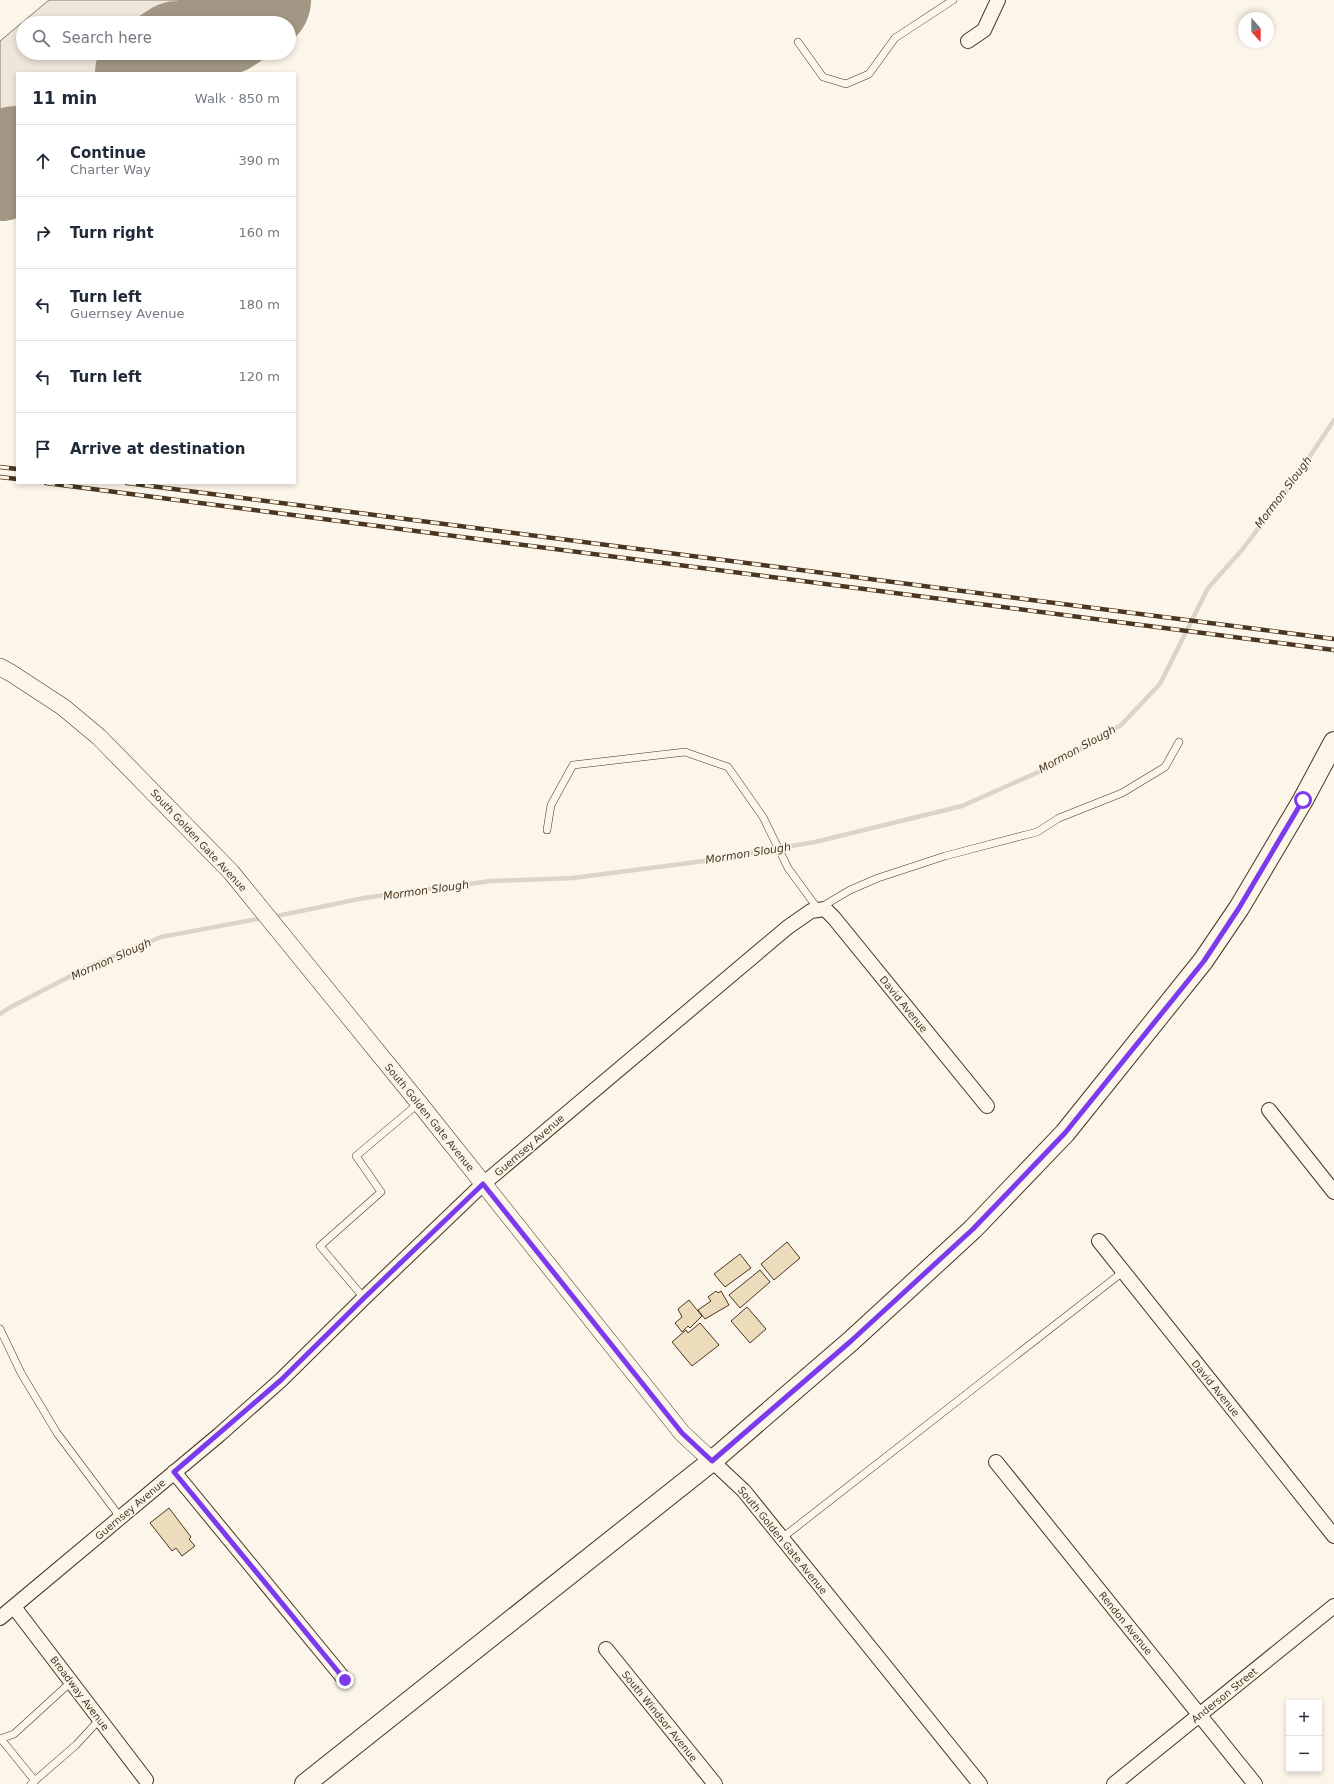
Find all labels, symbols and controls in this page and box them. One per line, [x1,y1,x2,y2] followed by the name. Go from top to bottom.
[1238,12,1274,48] north arrow
[16,16,296,60] search box
[30,27,52,49] icon: search
[62,29,152,47] text: Search here
[32,88,97,108] text: 11 min
[195,91,280,106] text: Walk · 850 m
[70,144,146,162] text: Continue
[32,150,54,172] icon: ahead
[238,153,280,168] text: 390 m
[70,162,151,177] text: Charter Way
[32,222,54,244] icon: right
[70,224,154,242] text: Turn right
[238,225,280,240] text: 160 m
[70,288,142,306] text: Turn left
[32,294,54,316] icon: left
[238,297,280,312] text: 180 m
[70,306,185,321] text: Guernsey Avenue
[32,366,54,388] icon: left
[70,368,142,386] text: Turn left
[238,369,280,384] text: 120 m
[32,438,54,460] icon: arrive
[70,440,245,458] text: Arrive at destination
[1252,454,1315,531] water label: Mormon Slough
[1036,723,1118,776] water label: Mormon Slough
[149,787,249,894] street label: South Golden Gate Avenue
[1294,791,1312,809] route start
[704,840,792,867] water label: Mormon Slough
[382,878,470,903] water label: Mormon Slough
[69,936,153,983] water label: Mormon Slough
[878,974,930,1035] street label: David Avenue
[383,1061,476,1173] street label: South Golden Gate Avenue
[492,1112,566,1178] street label: Guernsey Avenue
[1190,1358,1242,1419] street label: David Avenue
[93,1477,168,1542] street label: Guernsey Avenue
[736,1484,829,1596] street label: South Golden Gate Avenue
[1097,1589,1154,1657] street label: Rendon Avenue
[48,1654,111,1733] street label: Broadway Avenue
[1189,1666,1259,1725] street label: Anderson Street
[620,1669,699,1764] street label: South Windsor Avenue
[336,1671,354,1689] route end
[1286,1700,1322,1772] map controls
[1286,1700,1322,1736] button: +
[1286,1736,1322,1772] button: −

